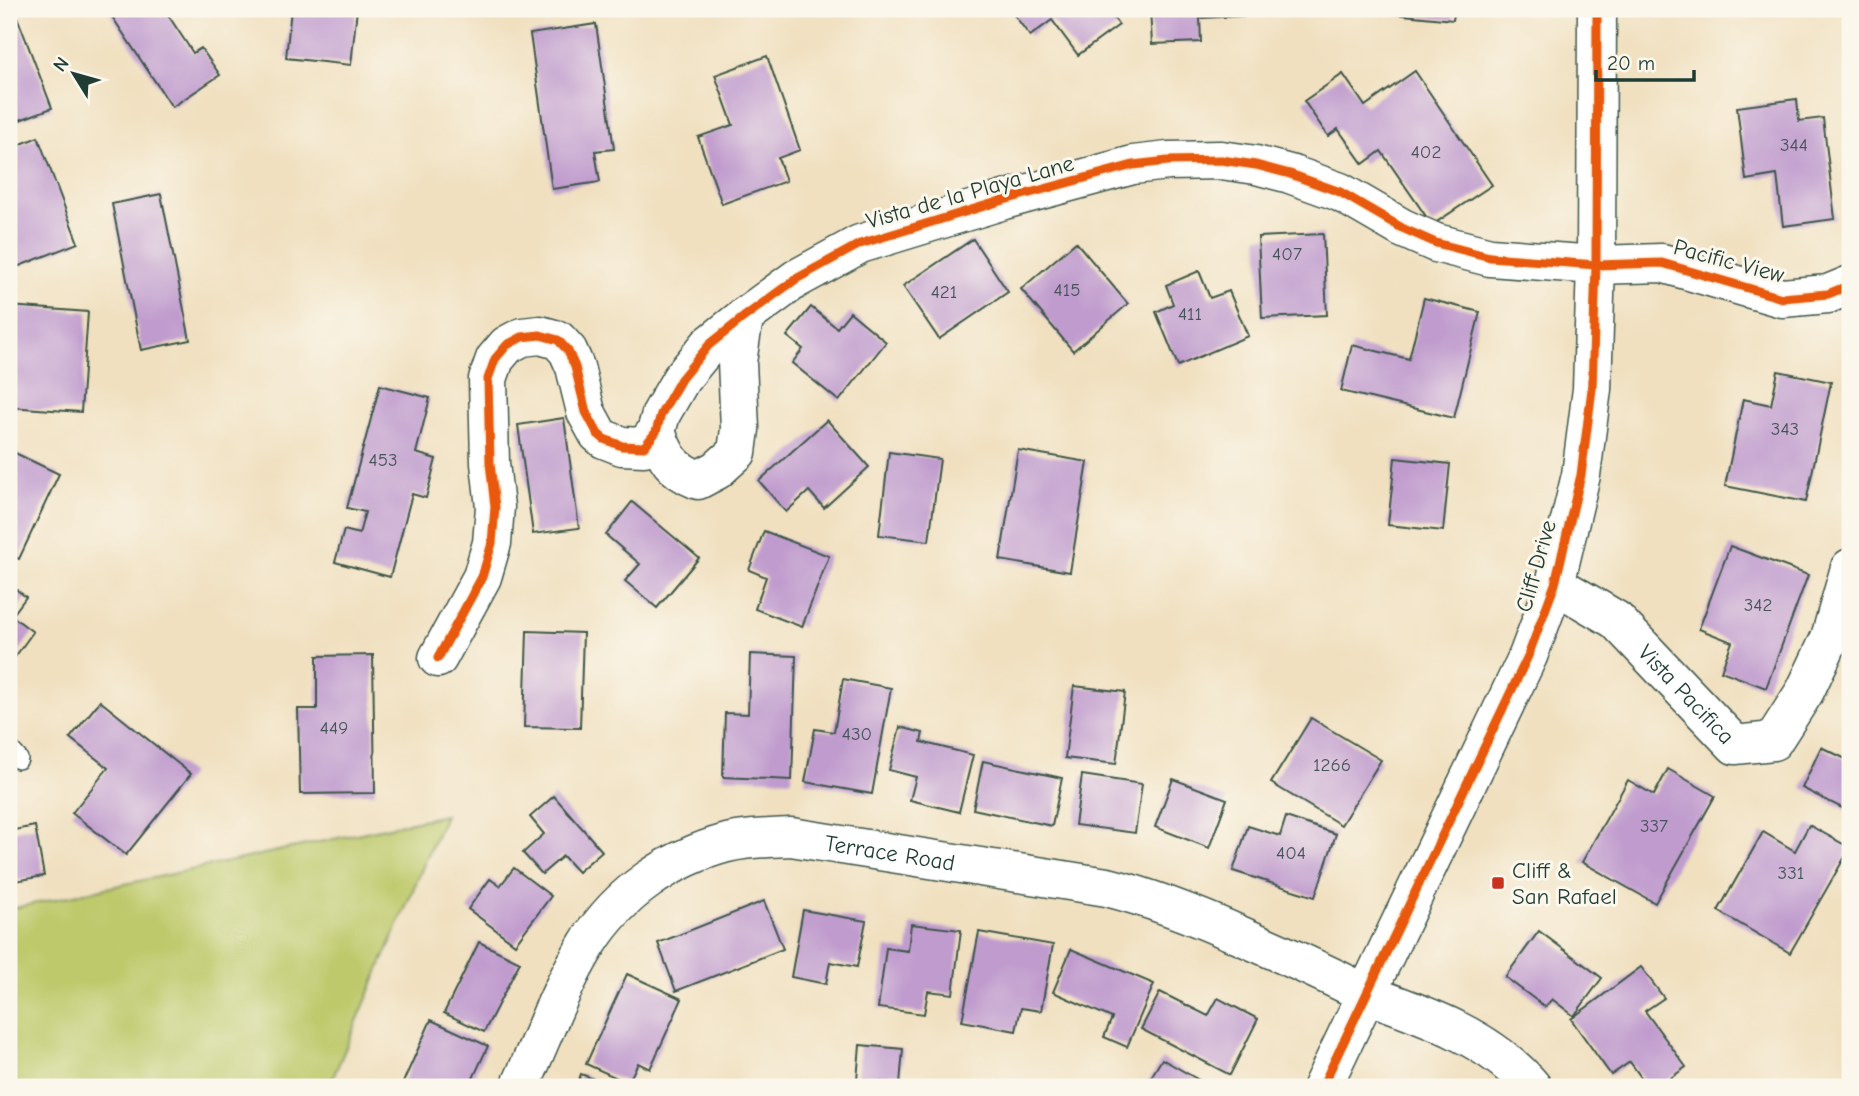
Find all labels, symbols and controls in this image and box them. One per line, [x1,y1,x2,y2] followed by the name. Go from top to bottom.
[38,38,108,108] north arrow
[1596,38,1694,82] scale bar
[1607,51,1655,75] text: 20 m
[49,53,74,76] text: N
[1780,134,1808,156] house number: 344
[1411,141,1441,163] house number: 402
[863,149,1077,235] street label: Vista de la Playa Lane
[1671,233,1787,289] street label: Pacific View
[1272,243,1302,265] house number: 407
[1053,279,1081,301] house number: 415
[931,281,957,303] house number: 421
[1178,303,1202,325] house number: 411
[1771,418,1799,440] house number: 343
[368,449,398,471] house number: 453
[1510,517,1562,615] street label: Cliff Drive
[1744,594,1772,616] house number: 342
[1633,639,1740,749] street label: Vista Pacifica
[320,717,348,739] house number: 449
[842,723,872,745] house number: 430
[1313,754,1351,776] house number: 1266
[1640,815,1668,837] house number: 337
[823,829,957,876] street label: Terrace Road
[1276,842,1306,864] house number: 404
[1512,857,1617,910] place label: Cliff & San Rafael
[1778,862,1804,884] house number: 331
[1490,875,1506,891] marker: Cliff & San Rafael

